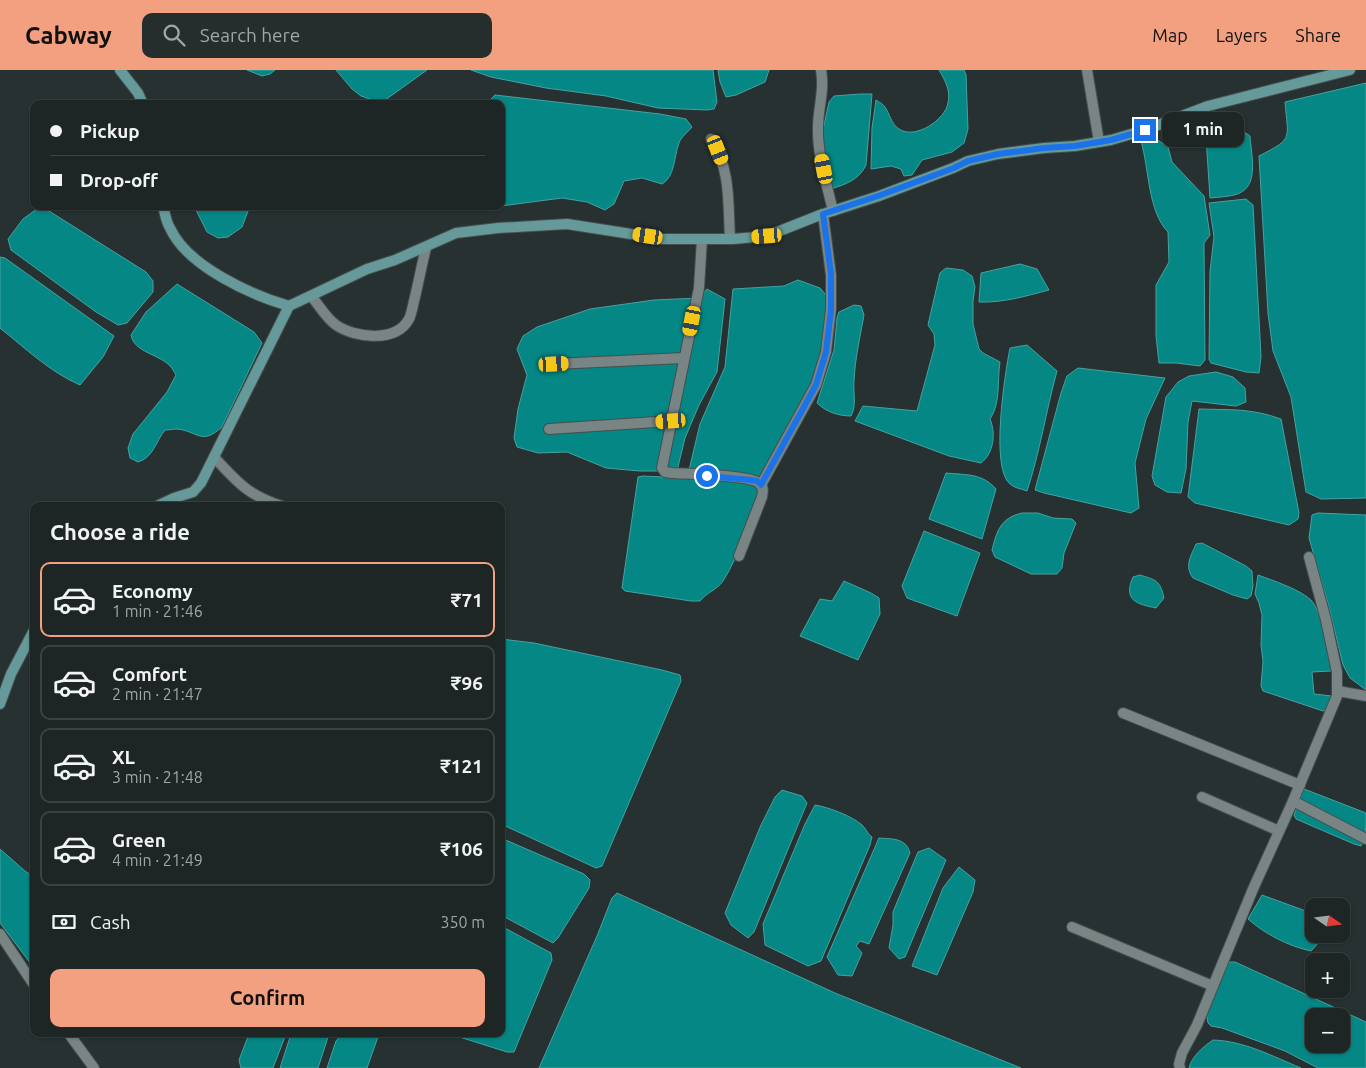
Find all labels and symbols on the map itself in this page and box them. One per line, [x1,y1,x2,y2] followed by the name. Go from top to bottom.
[1162,112,1245,148] callout: 1 min
[1134,119,1156,141] route end
[705,133,730,167] car
[813,153,834,185] car
[632,226,663,246] car
[751,227,782,245] car
[681,305,702,337] car
[538,356,569,372] car
[655,412,686,430] car
[696,465,718,487] route start
[1305,898,1350,942] north arrow

